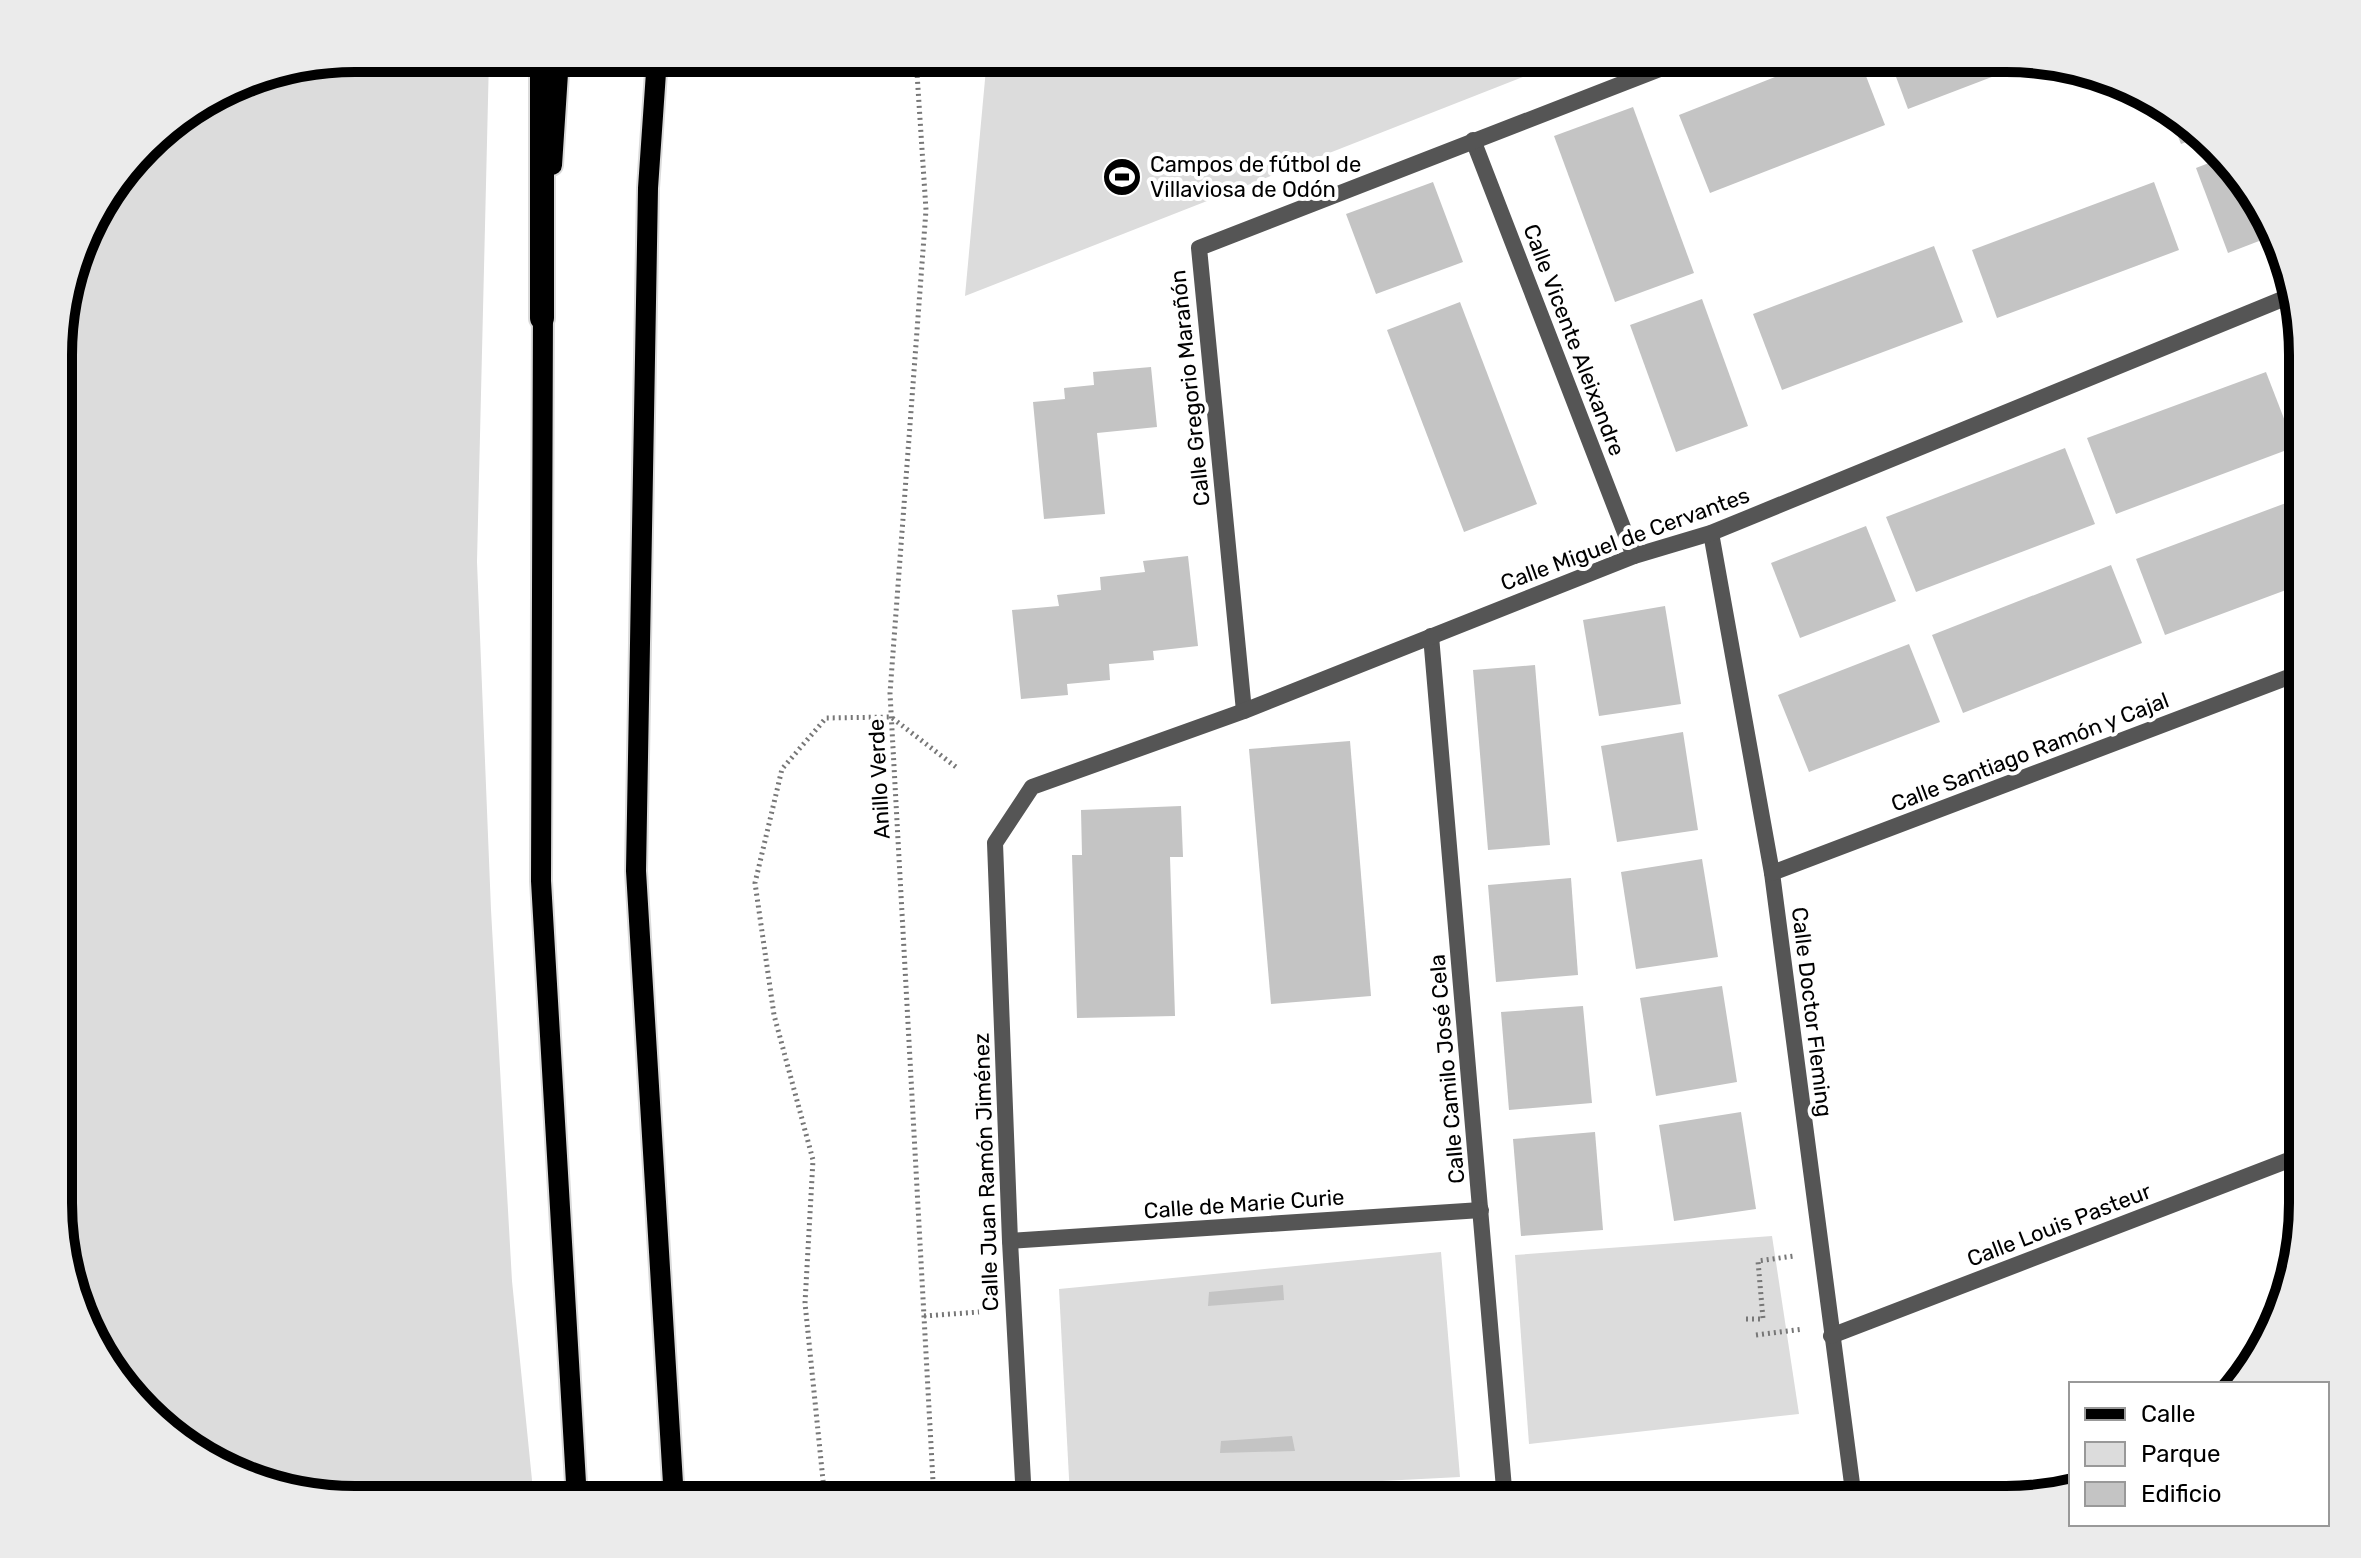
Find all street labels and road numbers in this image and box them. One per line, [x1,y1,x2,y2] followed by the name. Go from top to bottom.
[1517,220,1631,460] street label: Calle Vicente Aleixandre
[1164,269,1216,507] street label: Calle Gregorio Marañón
[1497,481,1753,597] street label: Calle Miguel de Cervantes
[1887,686,2173,818] street label: Calle Santiago Ramón y Cajal
[862,718,896,840] street label: Anillo Verde
[1786,905,1838,1119] street label: Calle Doctor Fleming
[1424,953,1470,1185] street label: Calle Camilo José Cela
[968,1032,1004,1312] street label: Calle Juan Ramón Jiménez
[1963,1177,2155,1273] street label: Calle Louis Pasteur
[1143,1184,1345,1224] street label: Calle de Marie Curie

